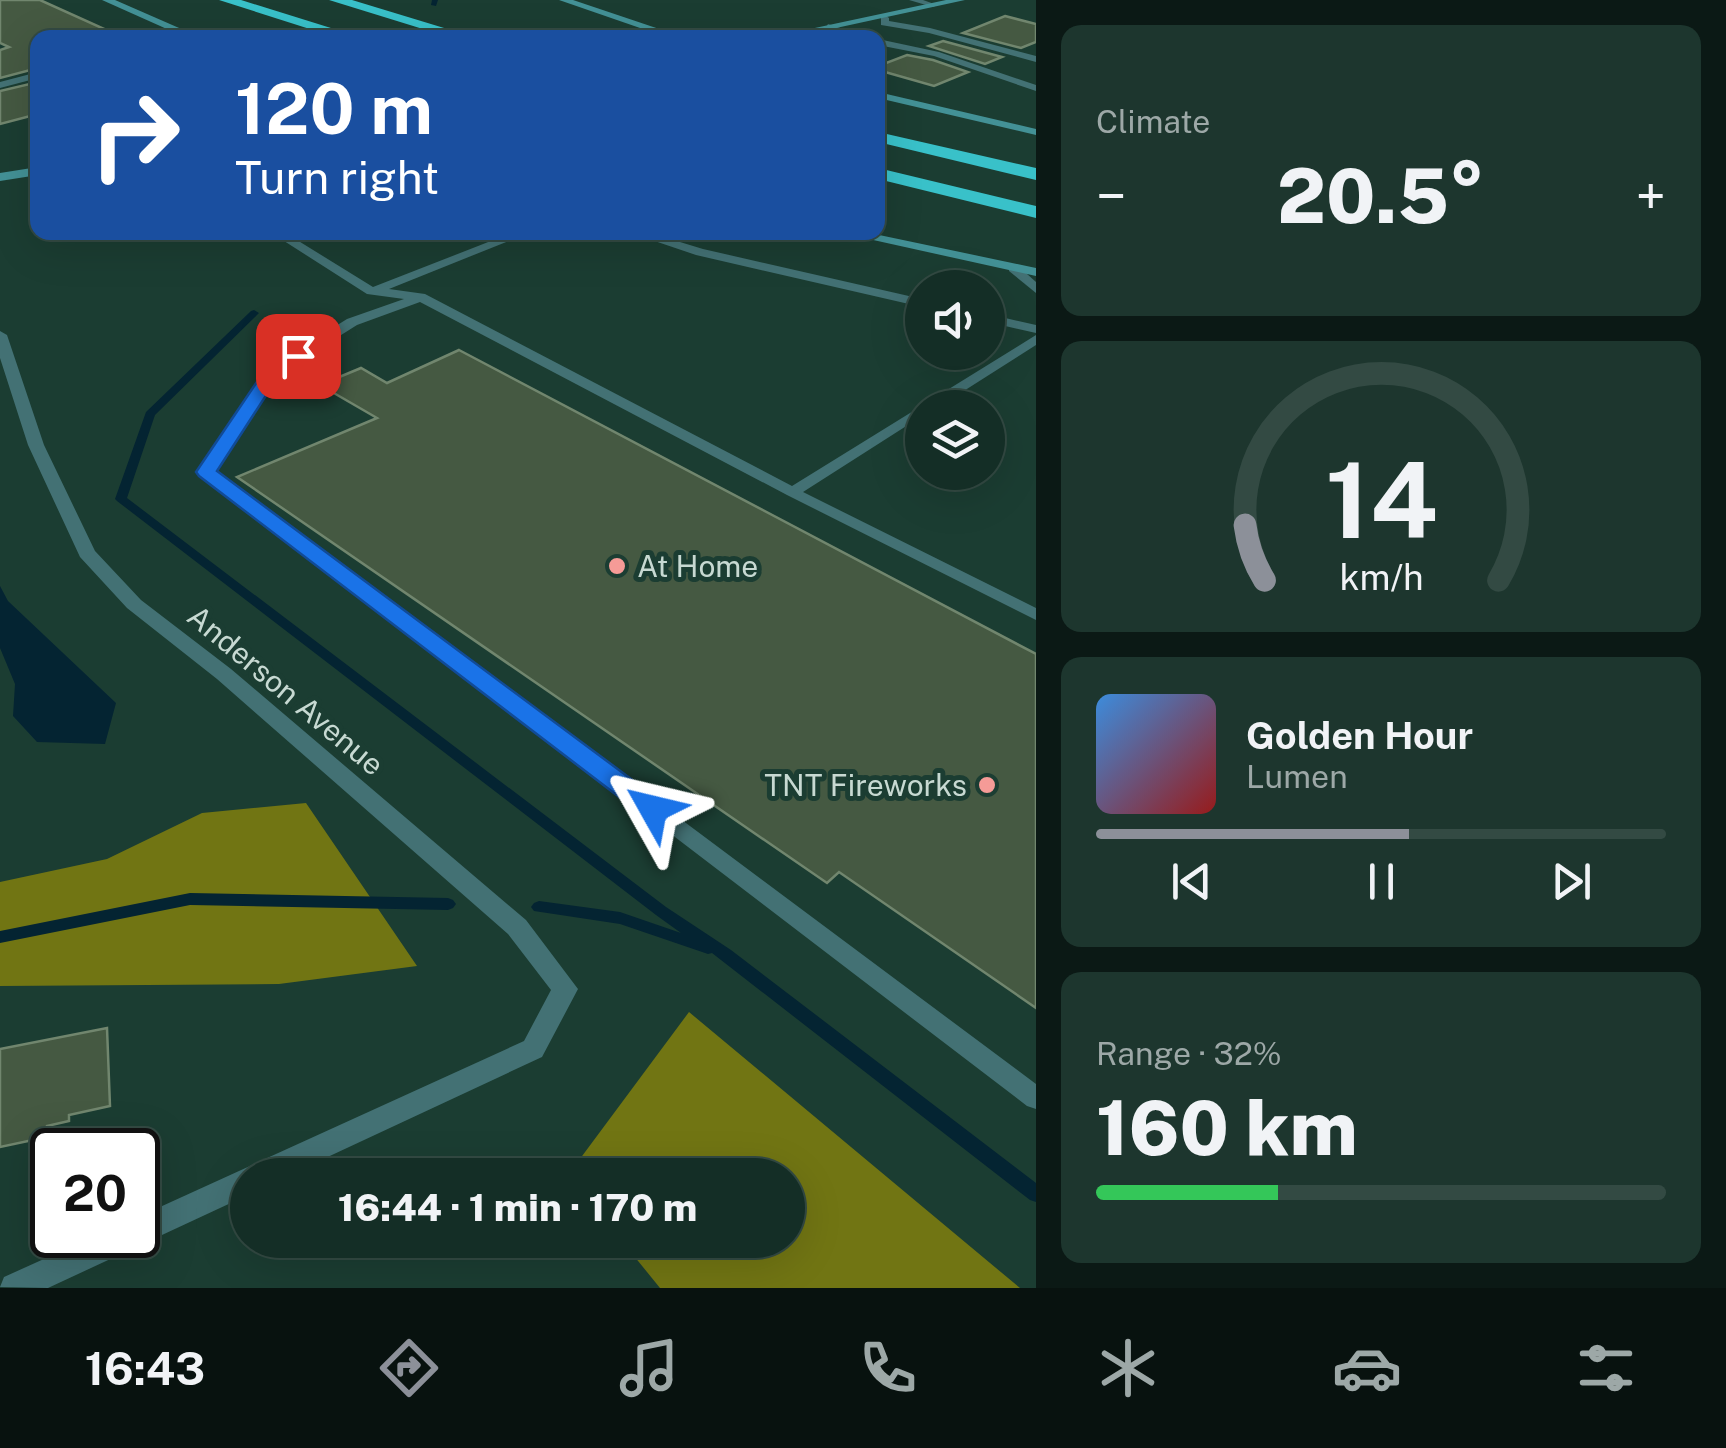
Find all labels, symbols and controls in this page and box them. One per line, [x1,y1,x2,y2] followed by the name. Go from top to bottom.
[235,67,433,150] text: 120 m
[70,70,200,200] icon: right
[1096,103,1210,140] text: Climate
[235,151,439,204] text: Turn right
[1277,152,1485,240] text: 20.5°
[1096,164,1127,228] text: −
[1636,164,1666,228] text: +
[905,270,1005,490] map controls
[905,270,1005,370] button: sound
[256,314,341,399] pin
[271,329,326,384] icon: arrive
[905,390,1005,490] button: layers
[1325,439,1437,561] text: 14
[637,548,758,584] place label: At Home
[606,555,628,577] marker: At Home
[1339,556,1423,598] text: km/h
[181,597,391,783] street label: Anderson Avenue
[1246,713,1473,758] text: Golden Hour
[601,757,705,861] position arrow
[1246,758,1348,795] text: Lumen
[764,767,967,803] place label: TNT Fireworks
[976,774,998,796] marker: TNT Fireworks
[1164,854,1219,909] icon: previous
[1354,854,1409,909] icon: pause
[1544,854,1599,909] icon: next
[1096,1035,1282,1072] text: Range · 32%
[1096,1084,1358,1172] text: 160 km
[30,1128,160,1258] speed limit sign: 20
[338,1185,697,1230] text: 16:44 · 1 min · 170 m
[374,1333,444,1403] icon: directions
[614,1333,684,1403] icon: music
[853,1333,923,1403] icon: phone
[1093,1333,1163,1403] icon: climate
[1332,1333,1402,1403] icon: car
[1571,1333,1641,1403] icon: filters
[85,1342,205,1395] text: 16:43

